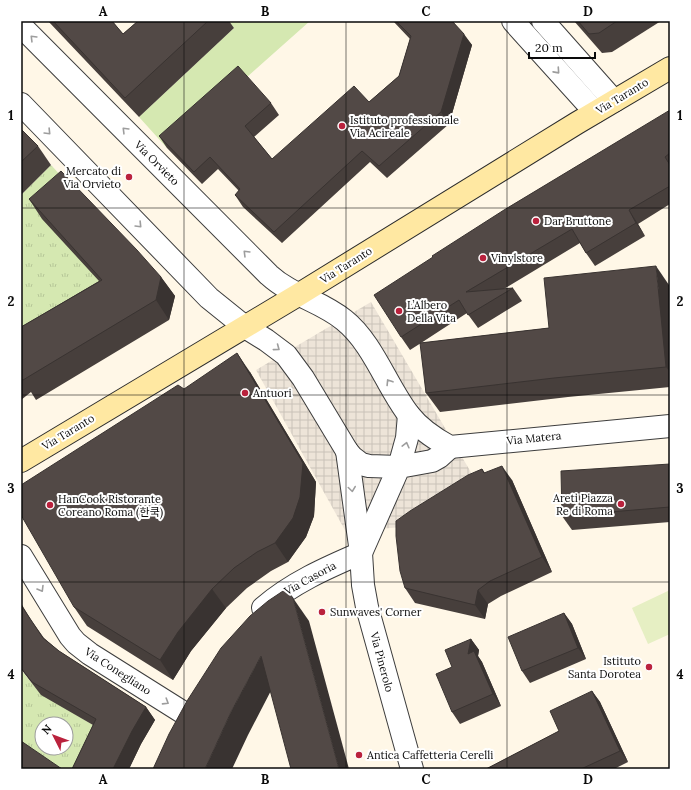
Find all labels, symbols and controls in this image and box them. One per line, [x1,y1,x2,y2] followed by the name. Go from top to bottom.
[99,3,108,20] text: A
[261,3,270,20] text: B
[422,3,431,20] text: C
[583,3,593,20] text: D
[529,34,595,60] scale bar
[30,35,38,43] one-way arrow
[535,40,563,55] text: 20 m
[553,66,560,74] one-way arrow
[592,75,651,118] street label: Via Taranto
[8,107,14,124] text: 1
[677,107,683,124] text: 1
[349,113,459,140] place label: Istituto professionale Via Acireale
[337,121,347,131] marker: Istituto professionale Via Acireale
[43,127,51,135] one-way arrow
[122,127,130,135] one-way arrow
[131,137,182,188] street label: Via Orvieto
[63,164,121,191] place label: Mercato di Via Orvieto
[124,172,134,182] marker: Mercato di Via Orvieto
[544,214,611,228] place label: Dar Bruttone
[531,216,541,226] marker: Dar Bruttone
[134,220,142,228] one-way arrow
[317,243,375,287] street label: Via Taranto
[243,250,251,257] one-way arrow
[490,251,543,265] place label: Vinylstore
[478,253,488,263] marker: Vinylstore
[8,293,15,310] text: 2
[677,293,684,310] text: 2
[407,298,456,325] place label: L’Albero Della Vita
[394,306,404,316] marker: L’Albero Della Vita
[273,343,280,350] one-way arrow
[386,379,393,386] one-way arrow
[252,386,292,400] place label: Antuori
[240,388,250,398] marker: Antuori
[38,411,97,454] street label: Via Taranto
[505,428,562,448] street label: Via Matera
[401,441,409,448] one-way arrow
[7,480,15,497] text: 3
[676,480,684,497] text: 3
[347,486,356,492] one-way arrow
[552,491,613,518] place label: Areti Piazza Re di Roma
[58,492,163,520] place label: HanCook Ristorante Coreano Roma (한쿡)
[616,499,626,509] marker: Areti Piazza Re di Roma
[45,500,55,510] marker: HanCook Ristorante Coreano Roma (한쿡)
[281,558,339,598] street label: Via Casoria
[37,585,44,592] one-way arrow
[330,605,422,619] place label: Sunwaves' Corner
[317,607,327,617] marker: Sunwaves' Corner
[367,629,397,694] street label: Via Pinerolo
[81,644,154,698] street label: Via Conegliano
[568,654,641,681] place label: Istituto Santa Dorotea
[644,662,654,672] marker: Istituto Santa Dorotea
[7,666,15,683] text: 4
[676,666,684,683] text: 4
[162,697,169,704] one-way arrow
[34,716,74,756] north arrow
[39,721,55,737] text: N
[366,748,493,762] place label: Antica Caffetteria Cerelli
[354,750,364,760] marker: Antica Caffetteria Cerelli
[99,771,108,788] text: A
[261,771,270,788] text: B
[422,771,431,788] text: C
[583,771,593,788] text: D

